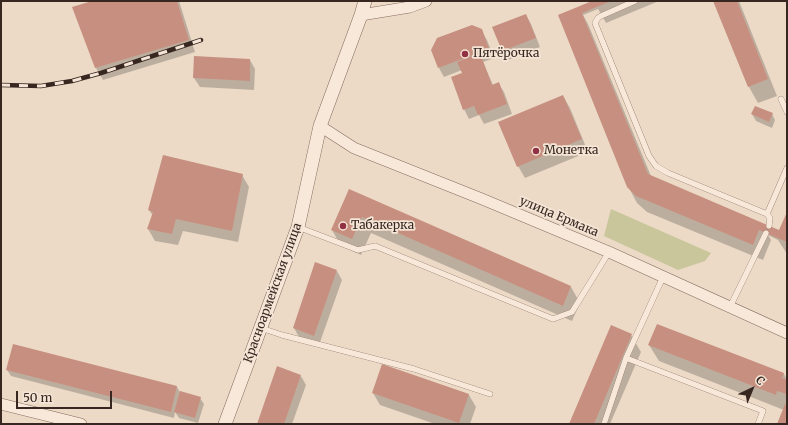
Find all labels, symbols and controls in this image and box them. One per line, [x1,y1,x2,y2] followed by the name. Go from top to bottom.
[473,47,539,61] place label: Пятёрочка
[460,49,470,59] marker: Пятёрочка
[544,144,598,158] place label: Монетка
[531,146,541,156] marker: Монетка
[517,194,601,240] street label: улица Ермака
[351,219,414,233] place label: Табакерка
[241,221,305,365] street label: Красноармейская улица
[338,221,348,231] marker: Табакерка
[732,369,772,409] north arrow
[753,373,768,388] text: С
[18,383,114,409] scale bar
[23,390,52,405] text: 50 m

